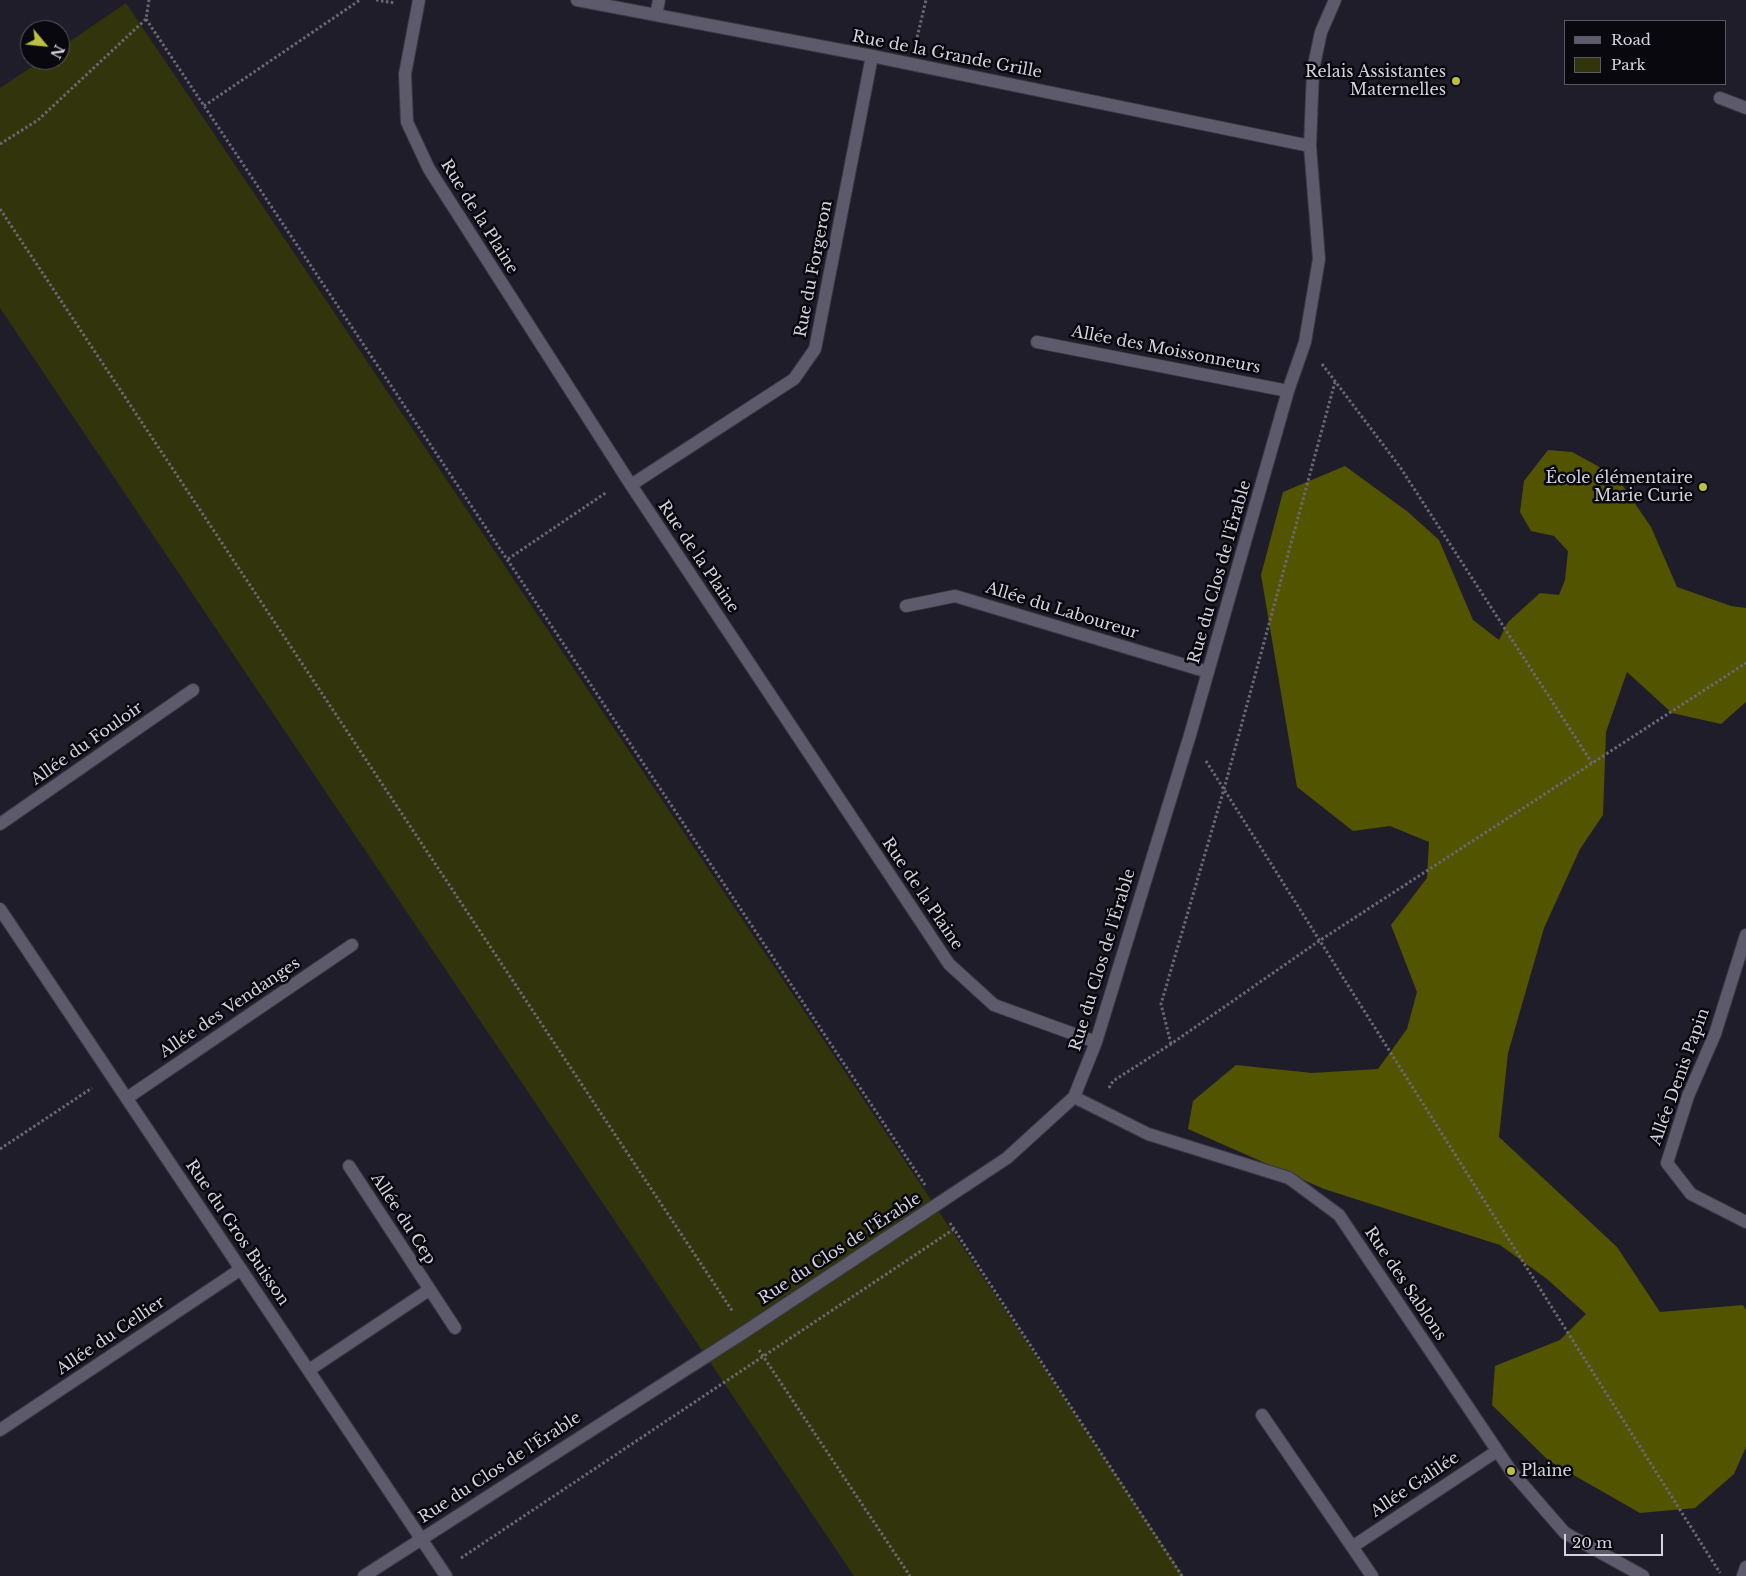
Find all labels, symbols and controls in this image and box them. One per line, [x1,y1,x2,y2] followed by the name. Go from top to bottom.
[20,20,70,70] north arrow
[1564,20,1726,85] legend
[851,27,1043,83] street label: Rue de la Grande Grille
[1611,30,1651,49] text: Road
[46,42,68,62] text: N
[1611,55,1646,74] text: Park
[1305,62,1446,100] place label: Relais Assistantes Maternelles
[1450,75,1462,87] marker: Relais Assistantes Maternelles
[436,156,522,278] street label: Rue de la Plaine
[791,199,837,339] street label: Rue du Forgeron
[1070,322,1262,378] street label: Allée des Moissonneurs
[1545,468,1693,506] place label: École élémentaire Marie Curie
[1185,478,1255,666] street label: Rue du Clos de l'Érable
[1697,481,1709,493] marker: École élémentaire Marie Curie
[653,497,743,617] street label: Rue de la Plaine
[983,579,1141,643] street label: Allée du Laboureur
[28,698,146,790] street label: Allée du Fouloir
[877,834,967,954] street label: Rue de la Plaine
[1066,866,1140,1054] street label: Rue du Clos de l'Érable
[156,954,304,1062] street label: Allée des Vendanges
[1646,1006,1714,1148] street label: Allée Denis Papin
[181,1157,293,1309] street label: Rue du Gros Buisson
[366,1170,440,1268] street label: Allée du Cep
[755,1189,925,1309] street label: Rue du Clos de l'Érable
[1360,1224,1450,1344] street label: Rue des Sablons
[53,1293,169,1379] street label: Allée du Cellier
[415,1408,585,1528] street label: Rue du Clos de l'Érable
[1367,1448,1463,1522] street label: Allée Galilée
[1521,1461,1572,1481] place label: Plaine
[1505,1465,1517,1477] marker: Plaine
[1566,1524,1665,1556] scale bar
[1572,1533,1612,1552] text: 20 m

